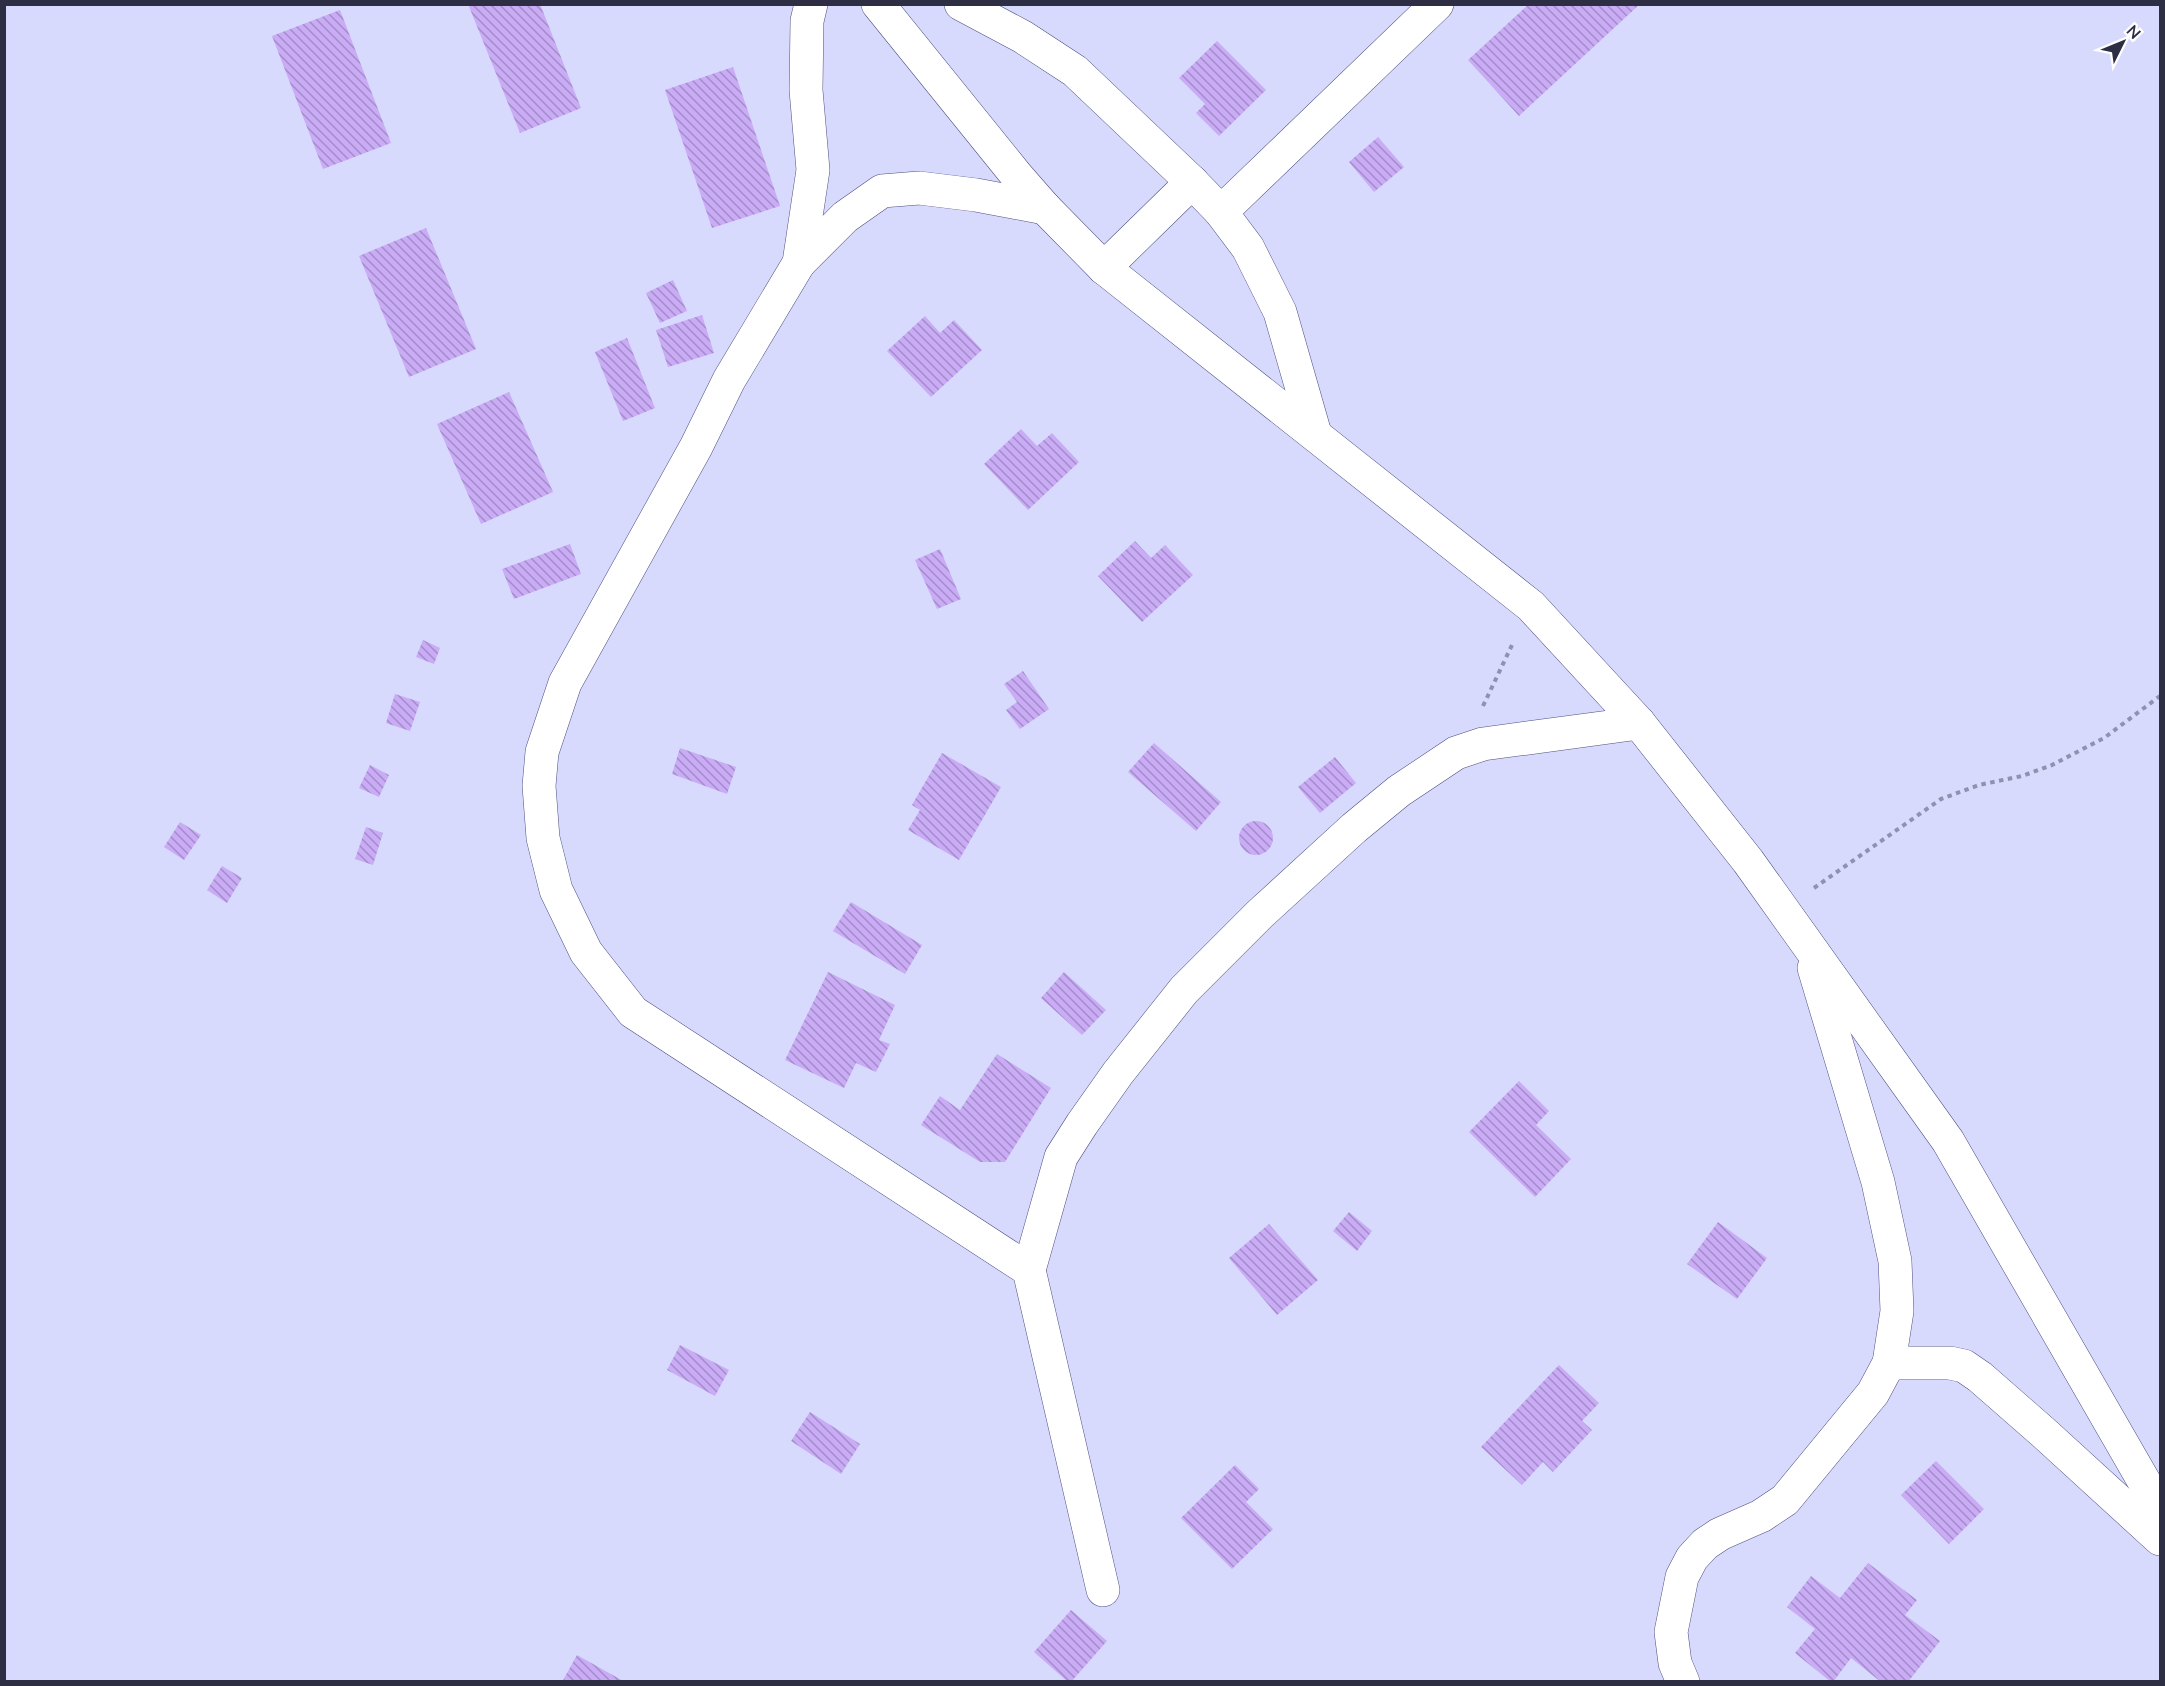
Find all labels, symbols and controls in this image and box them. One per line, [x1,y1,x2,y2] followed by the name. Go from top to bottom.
[2093,12,2153,72] north arrow
[2121,21,2145,44] text: N

